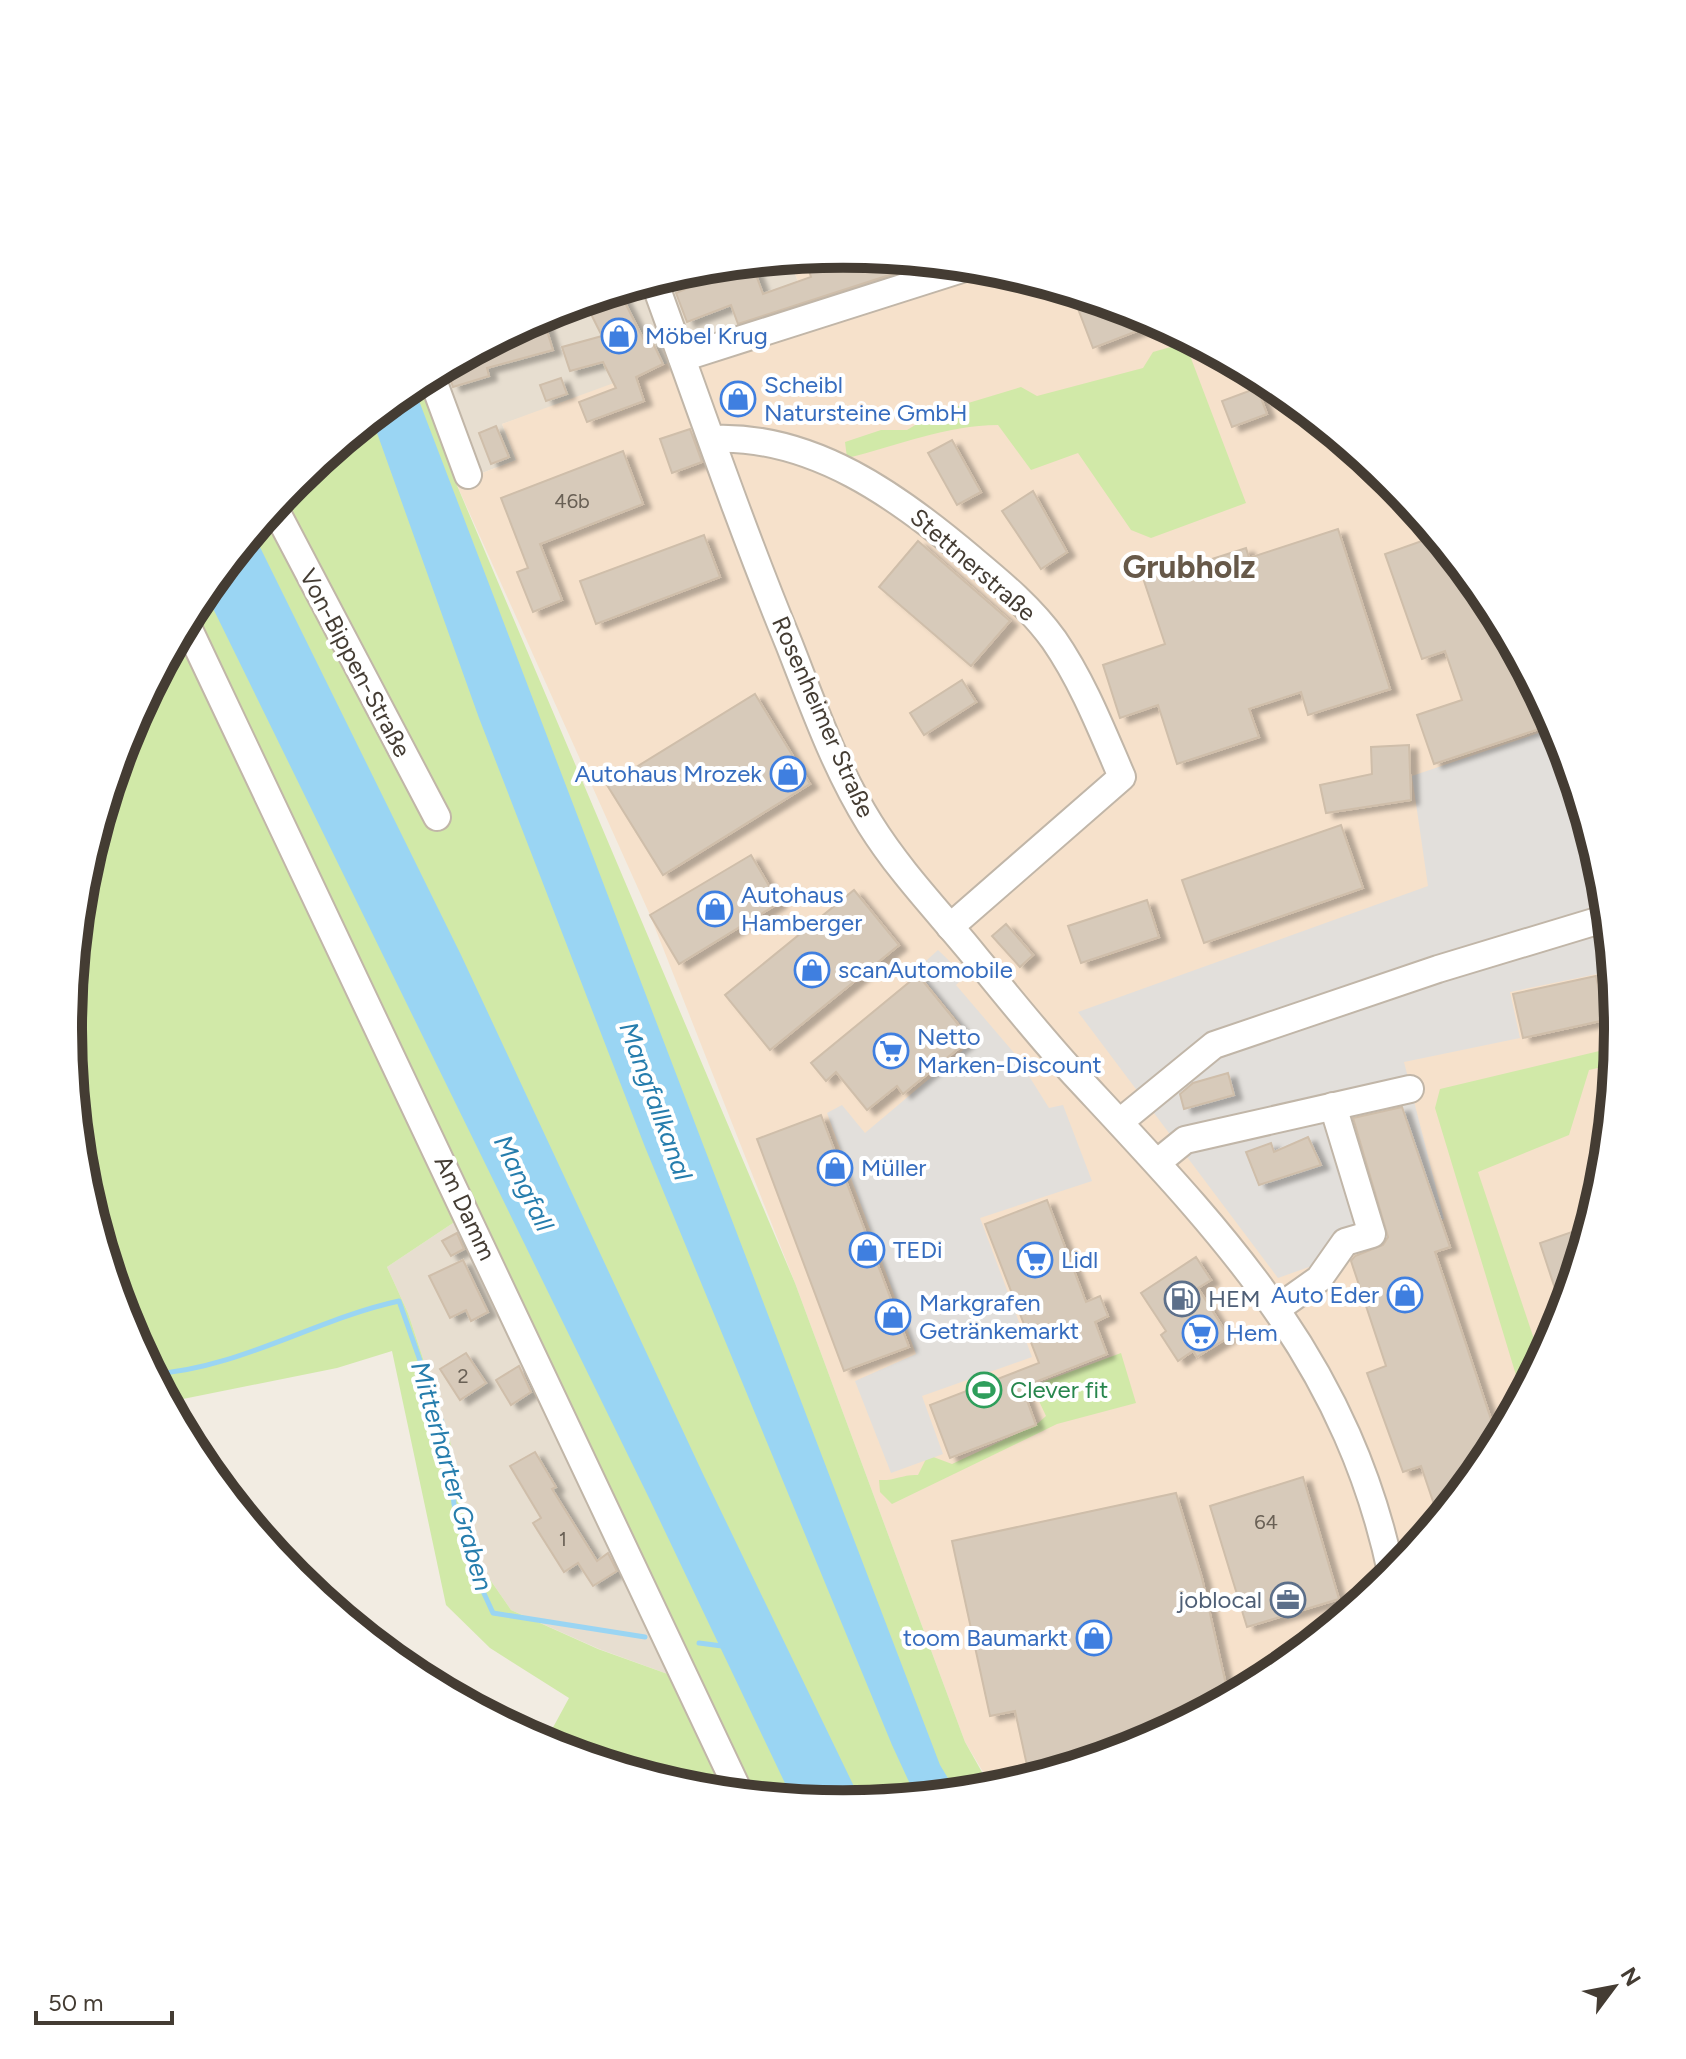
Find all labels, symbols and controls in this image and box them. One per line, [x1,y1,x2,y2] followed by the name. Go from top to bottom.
[600,317,638,355] shop icon: Möbel Krug
[645,321,768,350] place label: Möbel Krug
[764,370,967,427] place label: Scheibl Natursteine GmbH
[719,380,757,418] shop icon: Scheibl Natursteine GmbH
[554,489,590,513] house number: 46b
[905,502,1042,627] street label: Stettnerstraße
[1122,548,1256,586] district label: Grubholz
[294,564,417,762] street label: Von-Bippen-Straße
[766,612,881,822] street label: Rosenheimer Straße
[769,755,807,793] shop icon: Autohaus Mrozek
[574,759,762,788] place label: Autohaus Mrozek
[741,880,862,937] place label: Autohaus Hamberger
[696,890,734,928] shop icon: Autohaus Hamberger
[793,951,831,989] shop icon: scanAutomobile
[838,955,1013,984] place label: scanAutomobile
[613,1017,700,1185] water label: Mangfallkanal
[917,1022,1102,1079] place label: Netto Marken-Discount
[872,1032,910,1070] supermarket icon: Netto Marken-Discount
[487,1130,561,1237] water label: Mangfall
[816,1149,854,1187] shop icon: Müller
[429,1151,502,1265] street label: Am Damm
[861,1153,926,1182] place label: Müller
[848,1231,886,1269] shop icon: TEDi
[893,1235,943,1264] place label: TEDi
[1016,1241,1054,1279] supermarket icon: Lidl
[1061,1245,1098,1274] place label: Lidl
[1386,1276,1424,1314] shop icon: Auto Eder
[1163,1280,1201,1318] fuel station icon: HEM
[1271,1280,1379,1309] place label: Auto Eder
[1208,1284,1261,1313] place label: HEM
[919,1288,1079,1345] place label: Markgrafen Getränkemarkt
[874,1298,912,1336] shop icon: Markgrafen Getränkemarkt
[1181,1314,1219,1352] supermarket icon: Hem
[1226,1318,1278,1347] place label: Hem
[404,1358,500,1594] water label: Mitterharter Graben
[457,1364,469,1388] house number: 2
[965,1371,1003,1409] sports icon: Clever fit
[1010,1375,1108,1404] place label: Clever fit
[1254,1510,1278,1534] house number: 64
[559,1527,567,1551] house number: 1
[1269,1581,1307,1619] office icon: joblocal
[1176,1585,1262,1614] place label: joblocal
[1075,1619,1113,1657] shop icon: toom Baumarkt
[903,1623,1068,1652] place label: toom Baumarkt
[1574,1947,1654,2027] north arrow
[1615,1962,1646,1991] text: N
[36,1975,172,2025] scale bar
[48,1988,104,2017] text: 50 m

